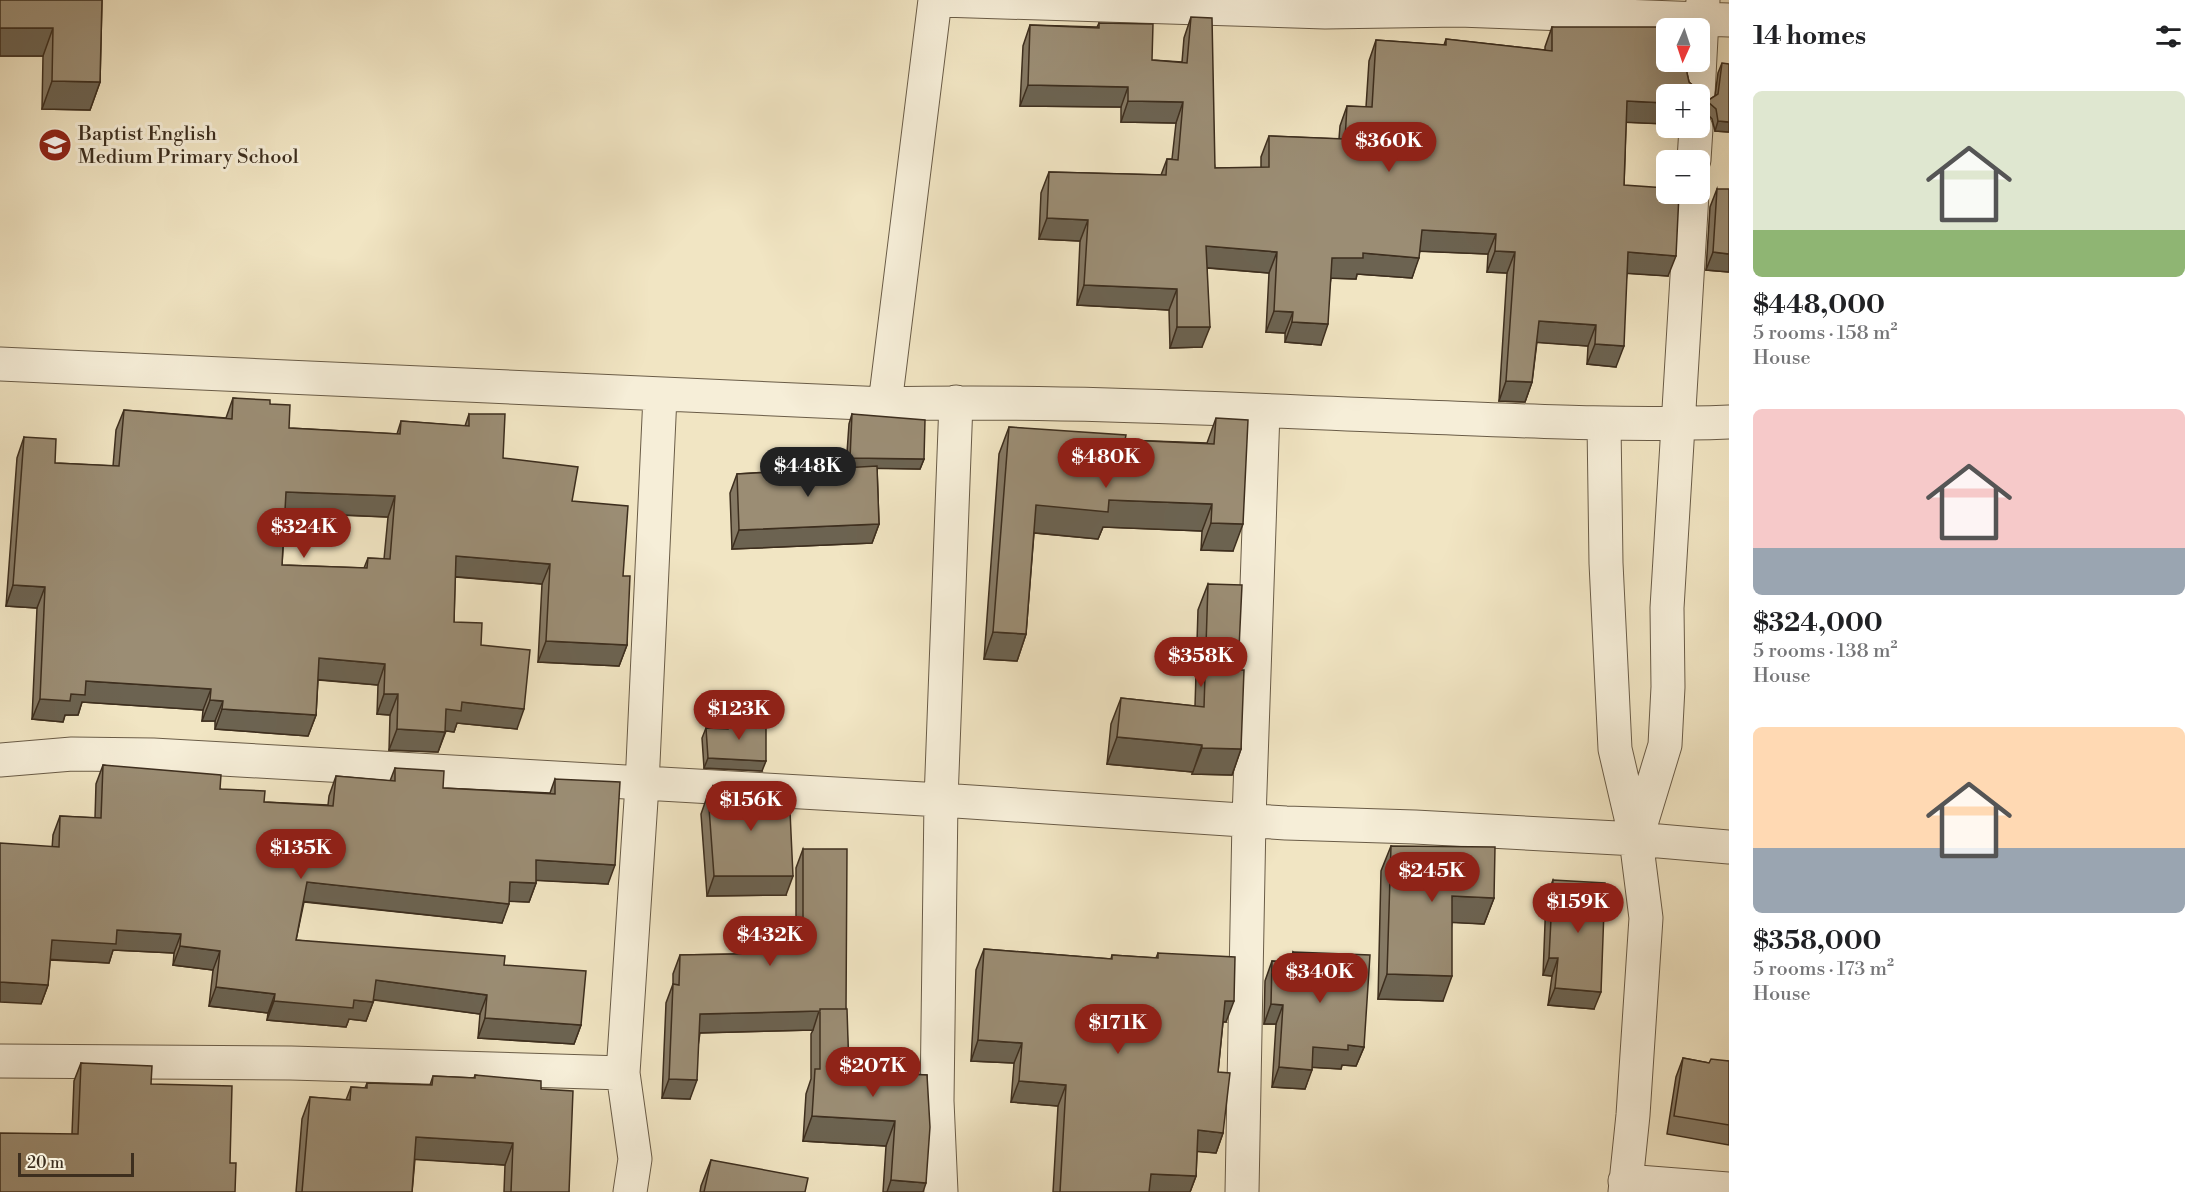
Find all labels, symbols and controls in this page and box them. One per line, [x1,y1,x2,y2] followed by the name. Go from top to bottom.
[1656,18,1710,72] north arrow
[1656,18,1710,204] map controls
[1753,20,1866,52] text: 14 homes
[2152,20,2185,53] icon: filters
[1656,84,1710,138] button: +
[77,122,299,170] place label: Baptist English Medium Primary School
[1347,122,1431,173] pin: $360K
[37,127,73,163] school or university icon: Baptist English Medium Primary School
[1355,129,1423,154] text: $360K
[1915,130,2023,238] icon: home
[1656,150,1710,204] button: −
[1753,289,1885,321] text: $448,000
[1753,321,1897,346] text: 5 rooms · 158 m²
[1753,346,1811,371] text: House
[1064,438,1148,489] pin: $480K
[1072,445,1140,470] text: $480K
[766,447,850,498] pin: $448K
[1915,448,2023,556] icon: home
[774,454,842,479] text: $448K
[262,508,346,559] pin: $324K
[271,515,337,540] text: $324K
[1753,607,1883,639] text: $324,000
[1159,637,1243,688] pin: $358K
[1753,639,1897,664] text: 5 rooms · 138 m²
[1168,644,1234,669] text: $358K
[1753,664,1811,689] text: House
[697,690,781,741] pin: $123K
[708,697,770,722] text: $123K
[1915,766,2023,874] icon: home
[709,781,793,832] pin: $156K
[720,788,782,813] text: $156K
[259,829,343,880] pin: $135K
[270,836,332,861] text: $135K
[1390,852,1474,903] pin: $245K
[1399,859,1465,884] text: $245K
[1536,883,1620,934] pin: $159K
[1547,890,1609,915] text: $159K
[728,916,812,967] pin: $432K
[737,923,803,948] text: $432K
[1753,925,1882,957] text: $358,000
[1278,953,1362,1004] pin: $340K
[1753,957,1894,982] text: 5 rooms · 173 m²
[1286,960,1354,985] text: $340K
[1753,982,1811,1007] text: House
[1076,1004,1160,1055] pin: $171K
[1089,1011,1147,1036] text: $171K
[831,1047,915,1098] pin: $207K
[840,1054,906,1079] text: $207K
[18,1150,134,1178] scale bar
[27,1153,64,1173] text: 20 m

